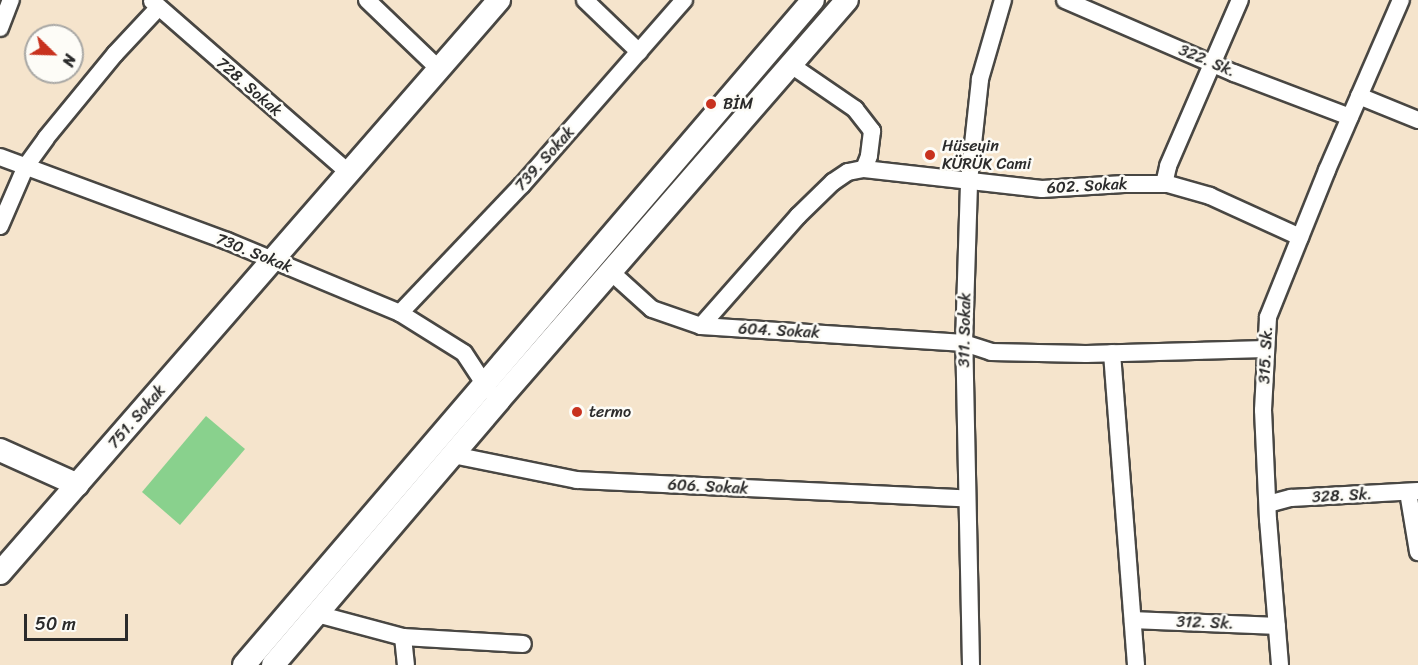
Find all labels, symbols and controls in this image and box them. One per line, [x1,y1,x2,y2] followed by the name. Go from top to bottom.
[24,24,84,84] north arrow
[1176,41,1238,81] street label: 322. Sk.
[54,50,85,71] text: N
[212,53,286,121] street label: 728. Sokak
[723,94,753,114] place label: BİM
[704,97,718,111] marker: BİM
[511,123,579,195] street label: 739. Sokak
[942,136,1031,174] place label: Hüseyin KÜRÜK Cami
[923,148,937,162] marker: Hüseyin KÜRÜK Cami
[1046,174,1128,198] street label: 602. Sokak
[213,229,295,277] street label: 730. Sokak
[955,292,975,368] street label: 311. Sokak
[738,319,820,343] street label: 604. Sokak
[1255,326,1277,384] street label: 315. Sk.
[104,381,170,453] street label: 751. Sokak
[589,402,631,422] place label: termo
[570,405,584,419] marker: termo
[667,475,749,499] street label: 606. Sokak
[1312,485,1372,507] street label: 328. Sk.
[27,602,130,640] scale bar
[35,608,76,640] text: 50 m
[1176,612,1234,634] street label: 312. Sk.

